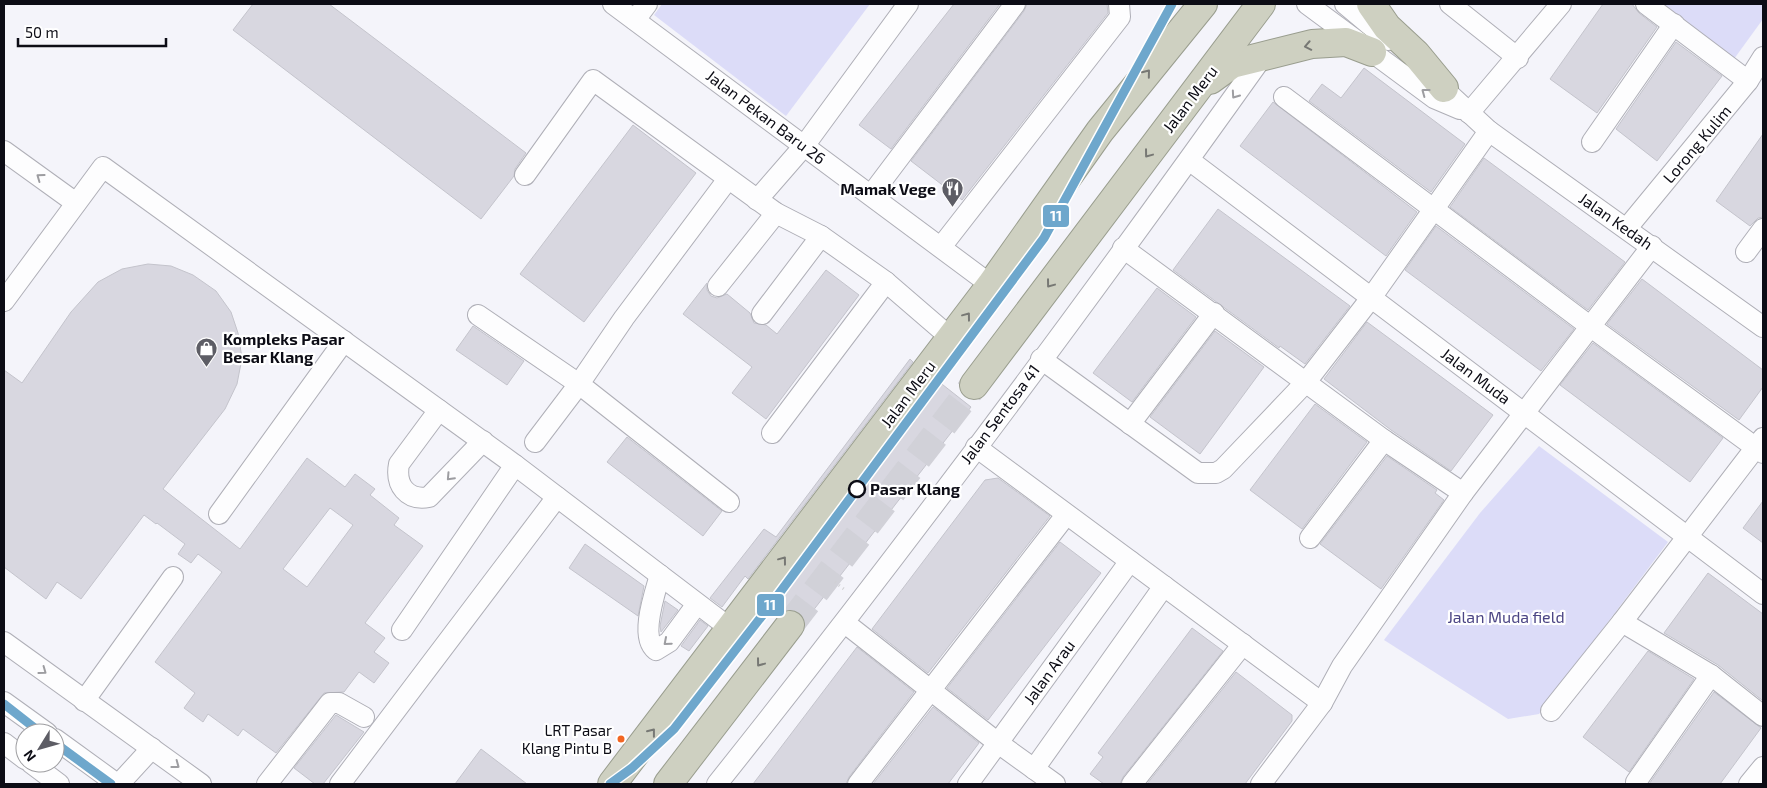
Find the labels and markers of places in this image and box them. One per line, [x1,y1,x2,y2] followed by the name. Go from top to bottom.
[940,177,964,208] restaurant icon: Mamak Vege
[840,179,936,198] place label: Mamak Vege
[223,329,345,366] place label: Kompleks Pasar Besar Klang
[195,336,219,367] shop icon: Kompleks Pasar Besar Klang
[870,479,961,498] place label: Pasar Klang
[848,480,866,498] marker: Pasar Klang
[522,721,612,757] place label: LRT Pasar Klang Pintu B
[616,734,626,744] marker: LRT Pasar Klang Pintu B

